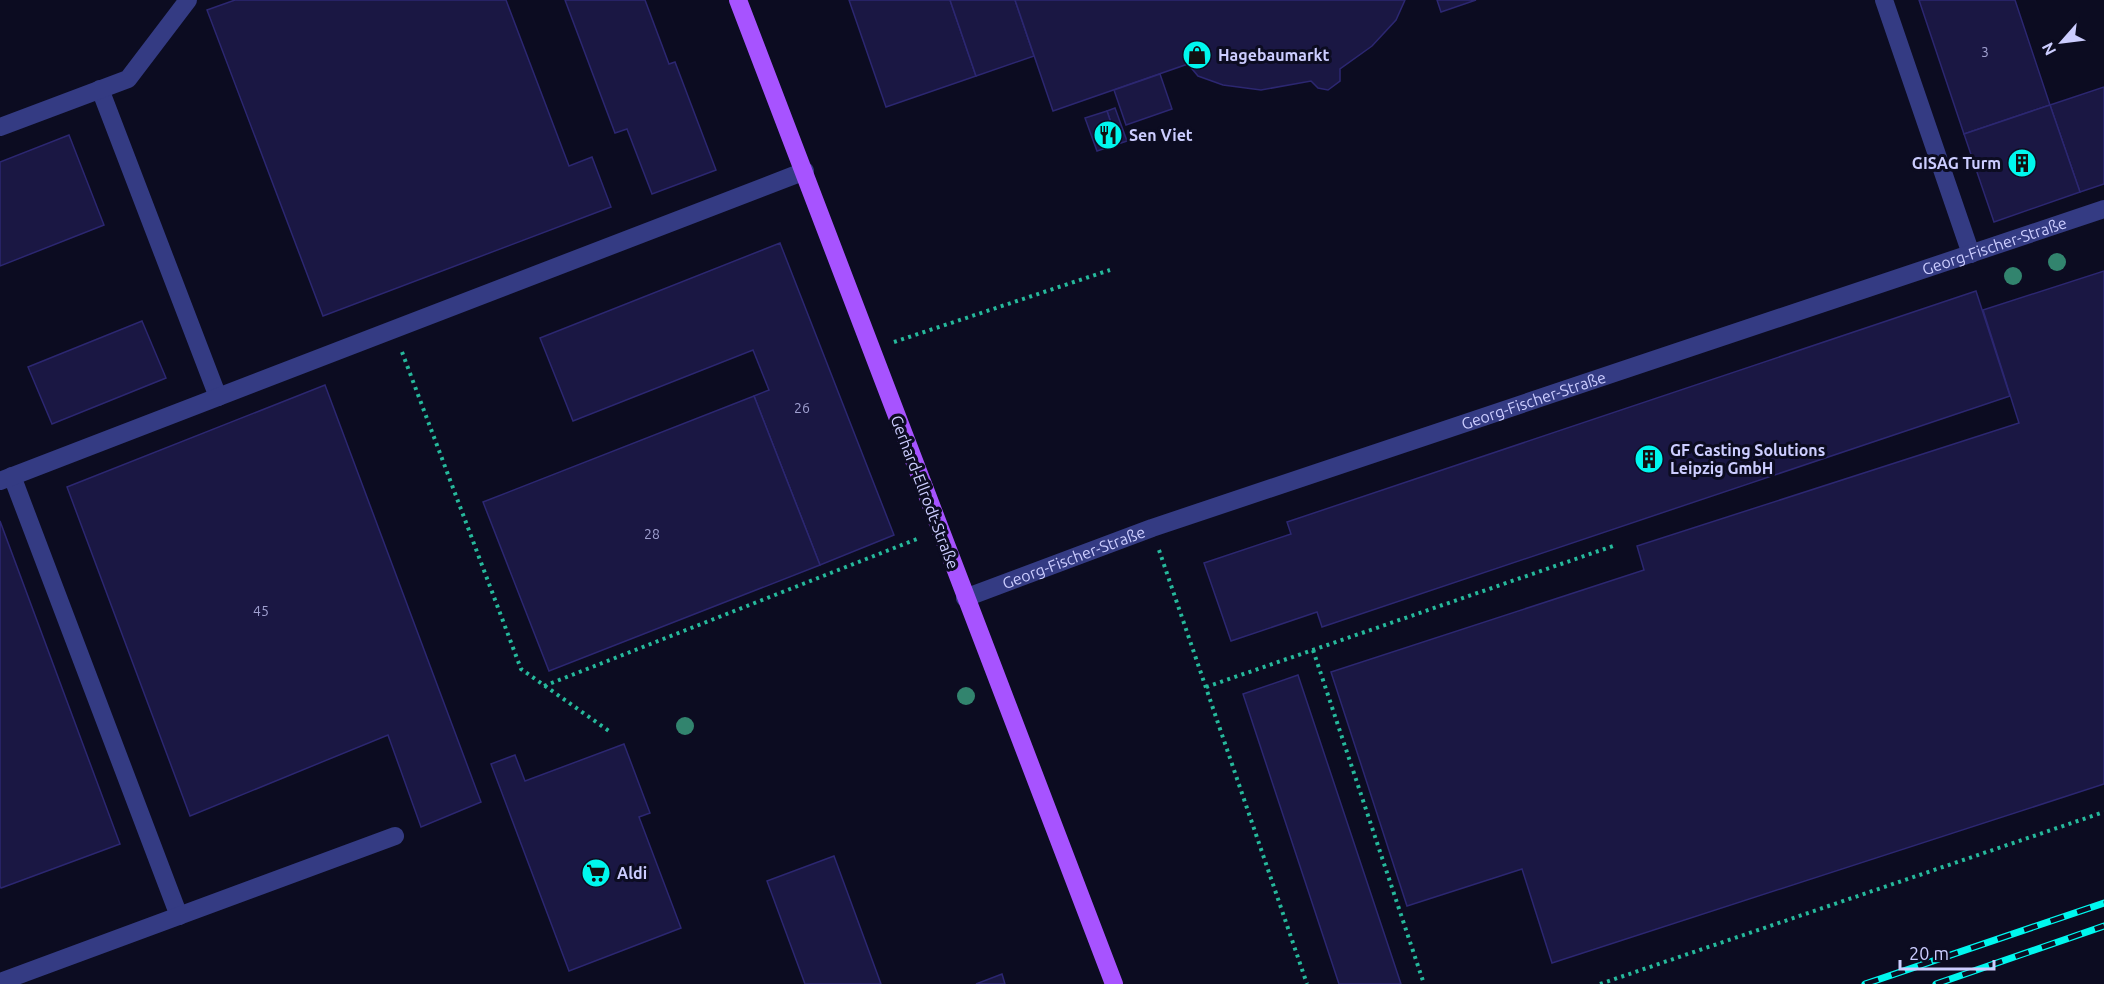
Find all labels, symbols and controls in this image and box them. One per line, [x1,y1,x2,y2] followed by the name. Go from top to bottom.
[2032,12,2092,72] north arrow
[1181,39,1213,71] shop icon: Hagebaumarkt
[2038,40,2060,59] text: N
[1981,44,1989,60] house number: 3
[1218,46,1329,64] place label: Hagebaumarkt
[1092,119,1124,151] restaurant icon: Sen Viet
[1129,126,1193,144] place label: Sen Viet
[2006,147,2038,179] building icon: GISAG Turm
[1912,154,2001,172] place label: GISAG Turm
[1920,213,2069,278] street label: Georg-Fischer-Straße
[1459,368,1608,433] street label: Georg-Fischer-Straße
[794,400,810,416] house number: 26
[887,413,963,571] street label: Gerhard-Ellrodt-Straße
[1670,441,1825,477] place label: GF Casting Solutions Leipzig GmbH
[1633,443,1665,475] building icon: GF Casting Solutions Leipzig GmbH
[1000,522,1148,592] street label: Georg-Fischer-Straße
[644,526,660,542] house number: 28
[253,603,269,619] house number: 45
[580,857,612,889] supermarket icon: Aldi
[617,864,647,882] place label: Aldi
[1900,933,1994,971] scale bar
[1909,943,1949,963] text: 20 m

